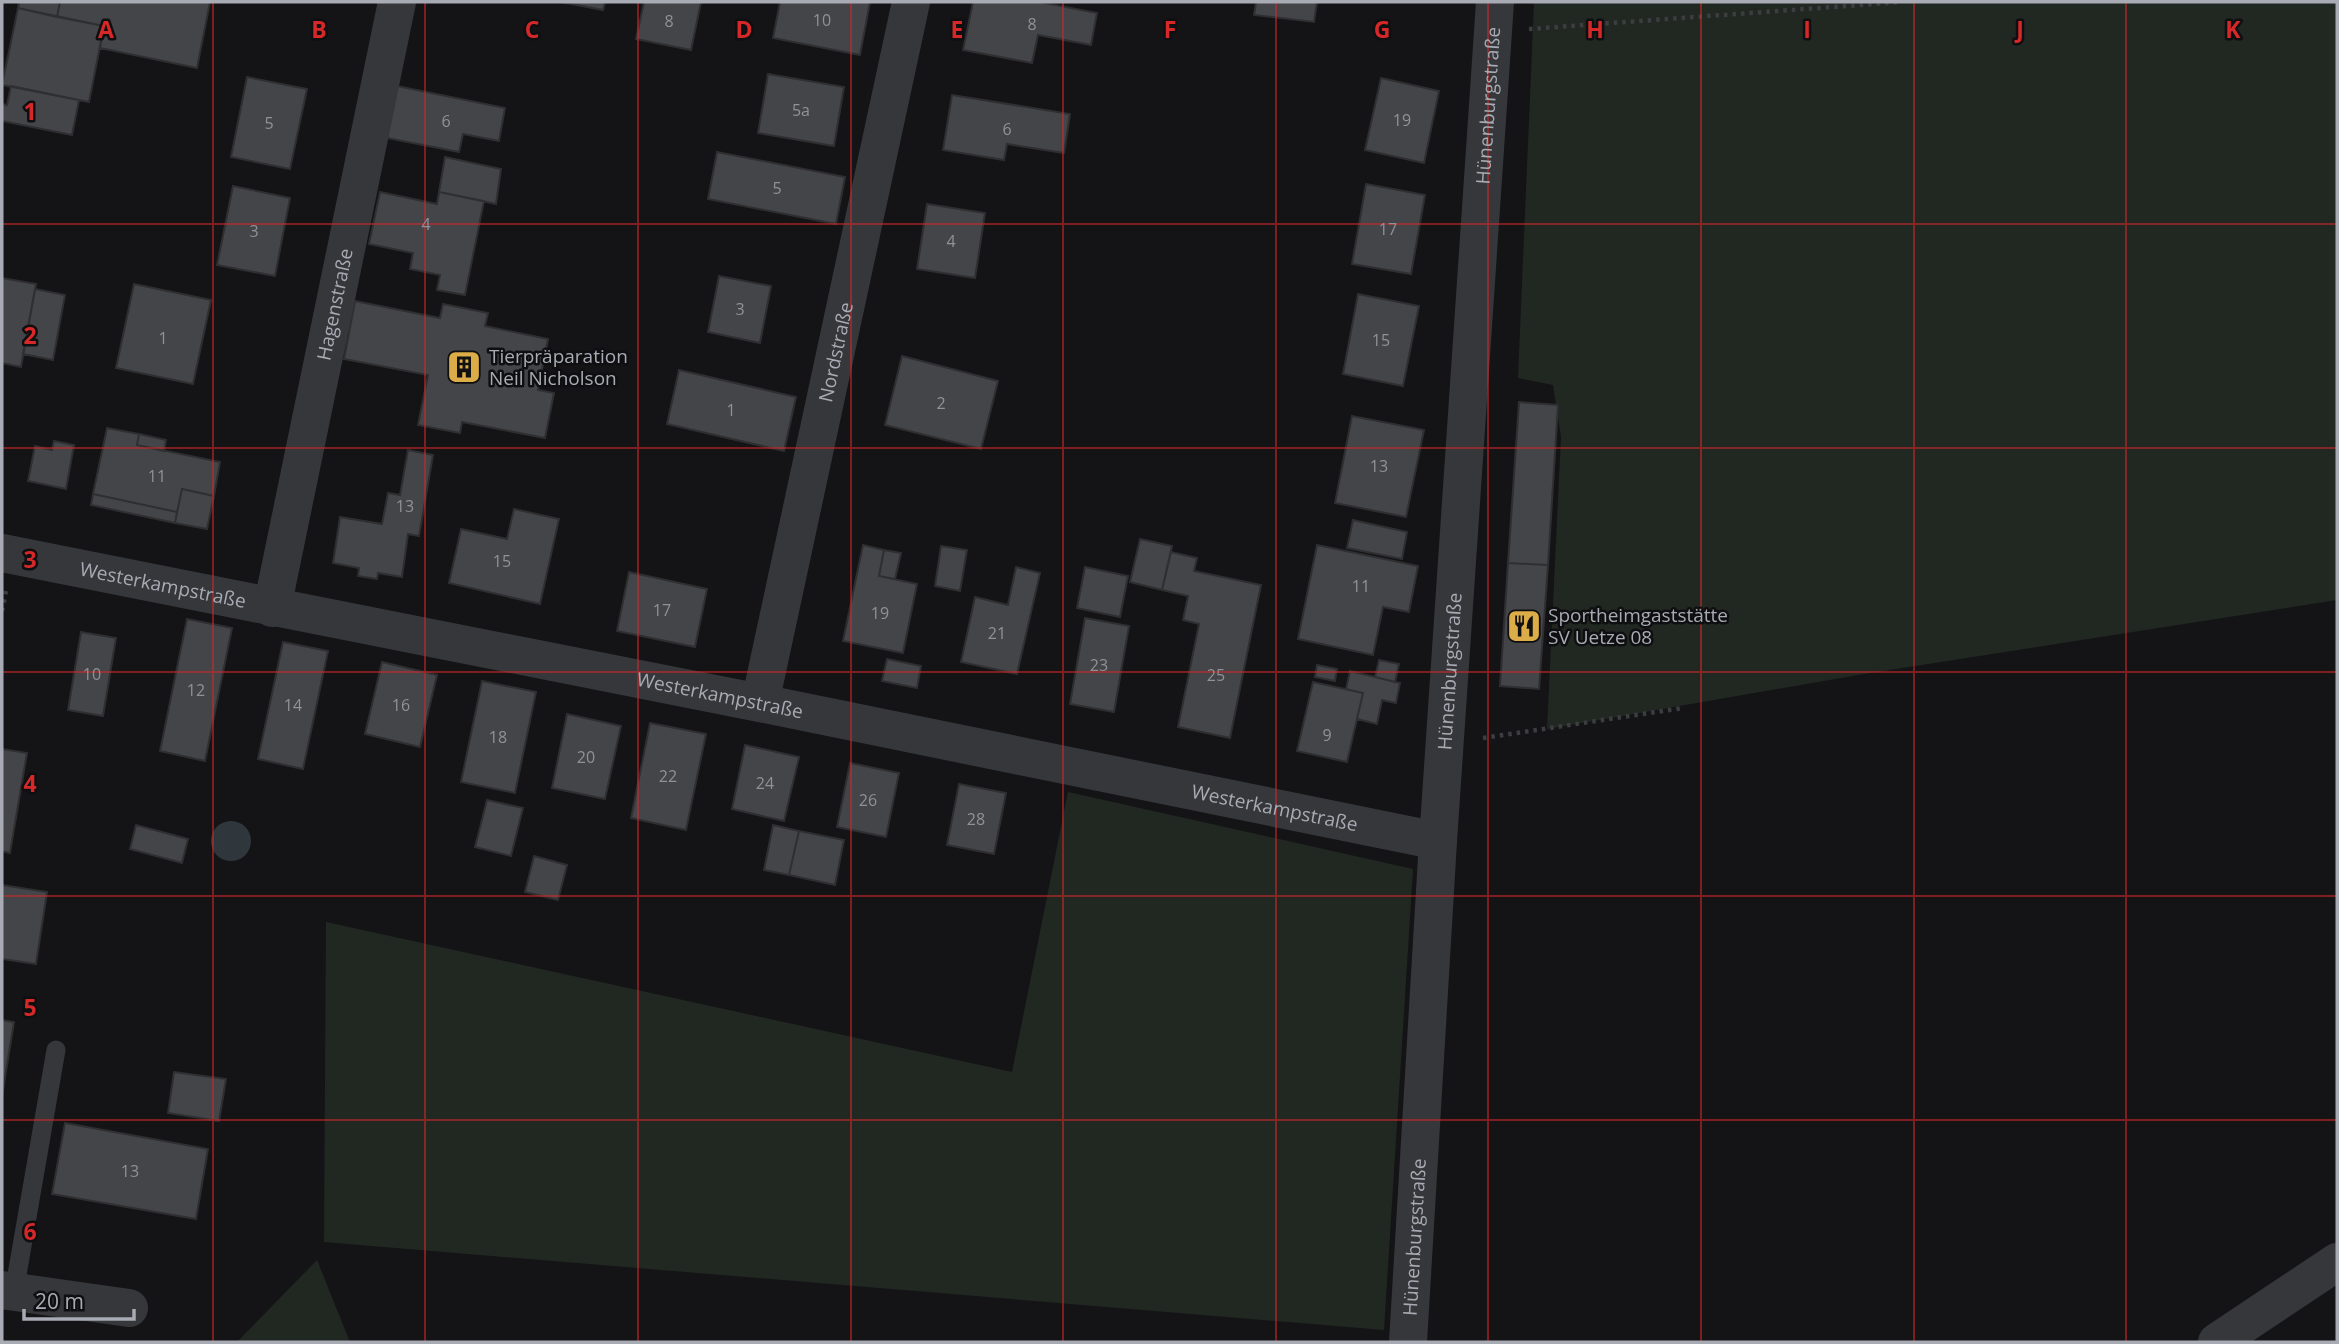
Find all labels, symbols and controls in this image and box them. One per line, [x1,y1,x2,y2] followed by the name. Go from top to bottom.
[813,9,831,31] house number: 10
[664,10,674,32] house number: 8
[98,13,114,45] text: A
[311,13,327,45] text: B
[525,13,539,45] text: C
[735,13,753,45] text: D
[951,13,963,45] text: E
[1027,13,1037,35] house number: 8
[1164,13,1176,45] text: F
[1374,13,1390,45] text: G
[1586,13,1604,45] text: H
[1803,13,1811,45] text: I
[2014,13,2024,45] text: J
[2225,13,2241,45] text: K
[1470,26,1506,185] street label: Hünenburgstraße
[23,95,37,127] text: 1
[792,99,810,121] house number: 5a
[1393,109,1411,131] house number: 19
[441,110,451,132] house number: 6
[264,112,274,134] house number: 5
[1002,118,1012,140] house number: 6
[772,177,782,199] house number: 5
[421,213,431,235] house number: 4
[1379,218,1397,240] house number: 17
[249,220,259,242] house number: 3
[946,230,956,252] house number: 4
[310,246,359,363] street label: Hagenstraße
[735,298,745,320] house number: 3
[812,300,859,405] street label: Nordstraße
[23,319,37,351] text: 2
[158,327,168,349] house number: 1
[1372,329,1390,351] house number: 15
[489,343,628,391] place label: Tierpräparation Neil Nicholson
[445,348,483,386] building icon: Tierpräparation Neil Nicholson
[936,392,946,414] house number: 2
[726,399,736,421] house number: 1
[1370,455,1388,477] house number: 13
[148,465,166,487] house number: 11
[396,495,414,517] house number: 13
[23,543,37,575] text: 3
[493,550,511,572] house number: 15
[77,556,248,614] street label: Westerkampstraße
[1352,575,1370,597] house number: 11
[1431,592,1468,751] street label: Hünenburgstraße
[653,599,671,621] house number: 17
[871,602,889,624] house number: 19
[1548,602,1728,650] place label: Sportheimgaststätte SV Uetze 08
[1505,607,1543,645] restaurant icon: Sportheimgaststätte SV Uetze 08
[988,622,1006,644] house number: 21
[1090,654,1108,676] house number: 23
[83,663,101,685] house number: 10
[1207,664,1225,686] house number: 25
[635,666,805,724] street label: Westerkampstraße
[187,679,205,701] house number: 12
[284,694,302,716] house number: 14
[392,694,410,716] house number: 16
[1322,724,1332,746] house number: 9
[489,726,507,748] house number: 18
[577,746,595,768] house number: 20
[659,765,677,787] house number: 22
[23,767,37,799] text: 4
[756,772,774,794] house number: 24
[1189,778,1360,837] street label: Westerkampstraße
[859,789,877,811] house number: 26
[967,808,985,830] house number: 28
[23,991,37,1023] text: 5
[1397,1158,1432,1317] street label: Hünenburgstraße
[121,1160,139,1182] house number: 13
[23,1215,37,1247] text: 6
[24,1278,135,1322] scale bar
[35,1287,84,1315] text: 20 m

